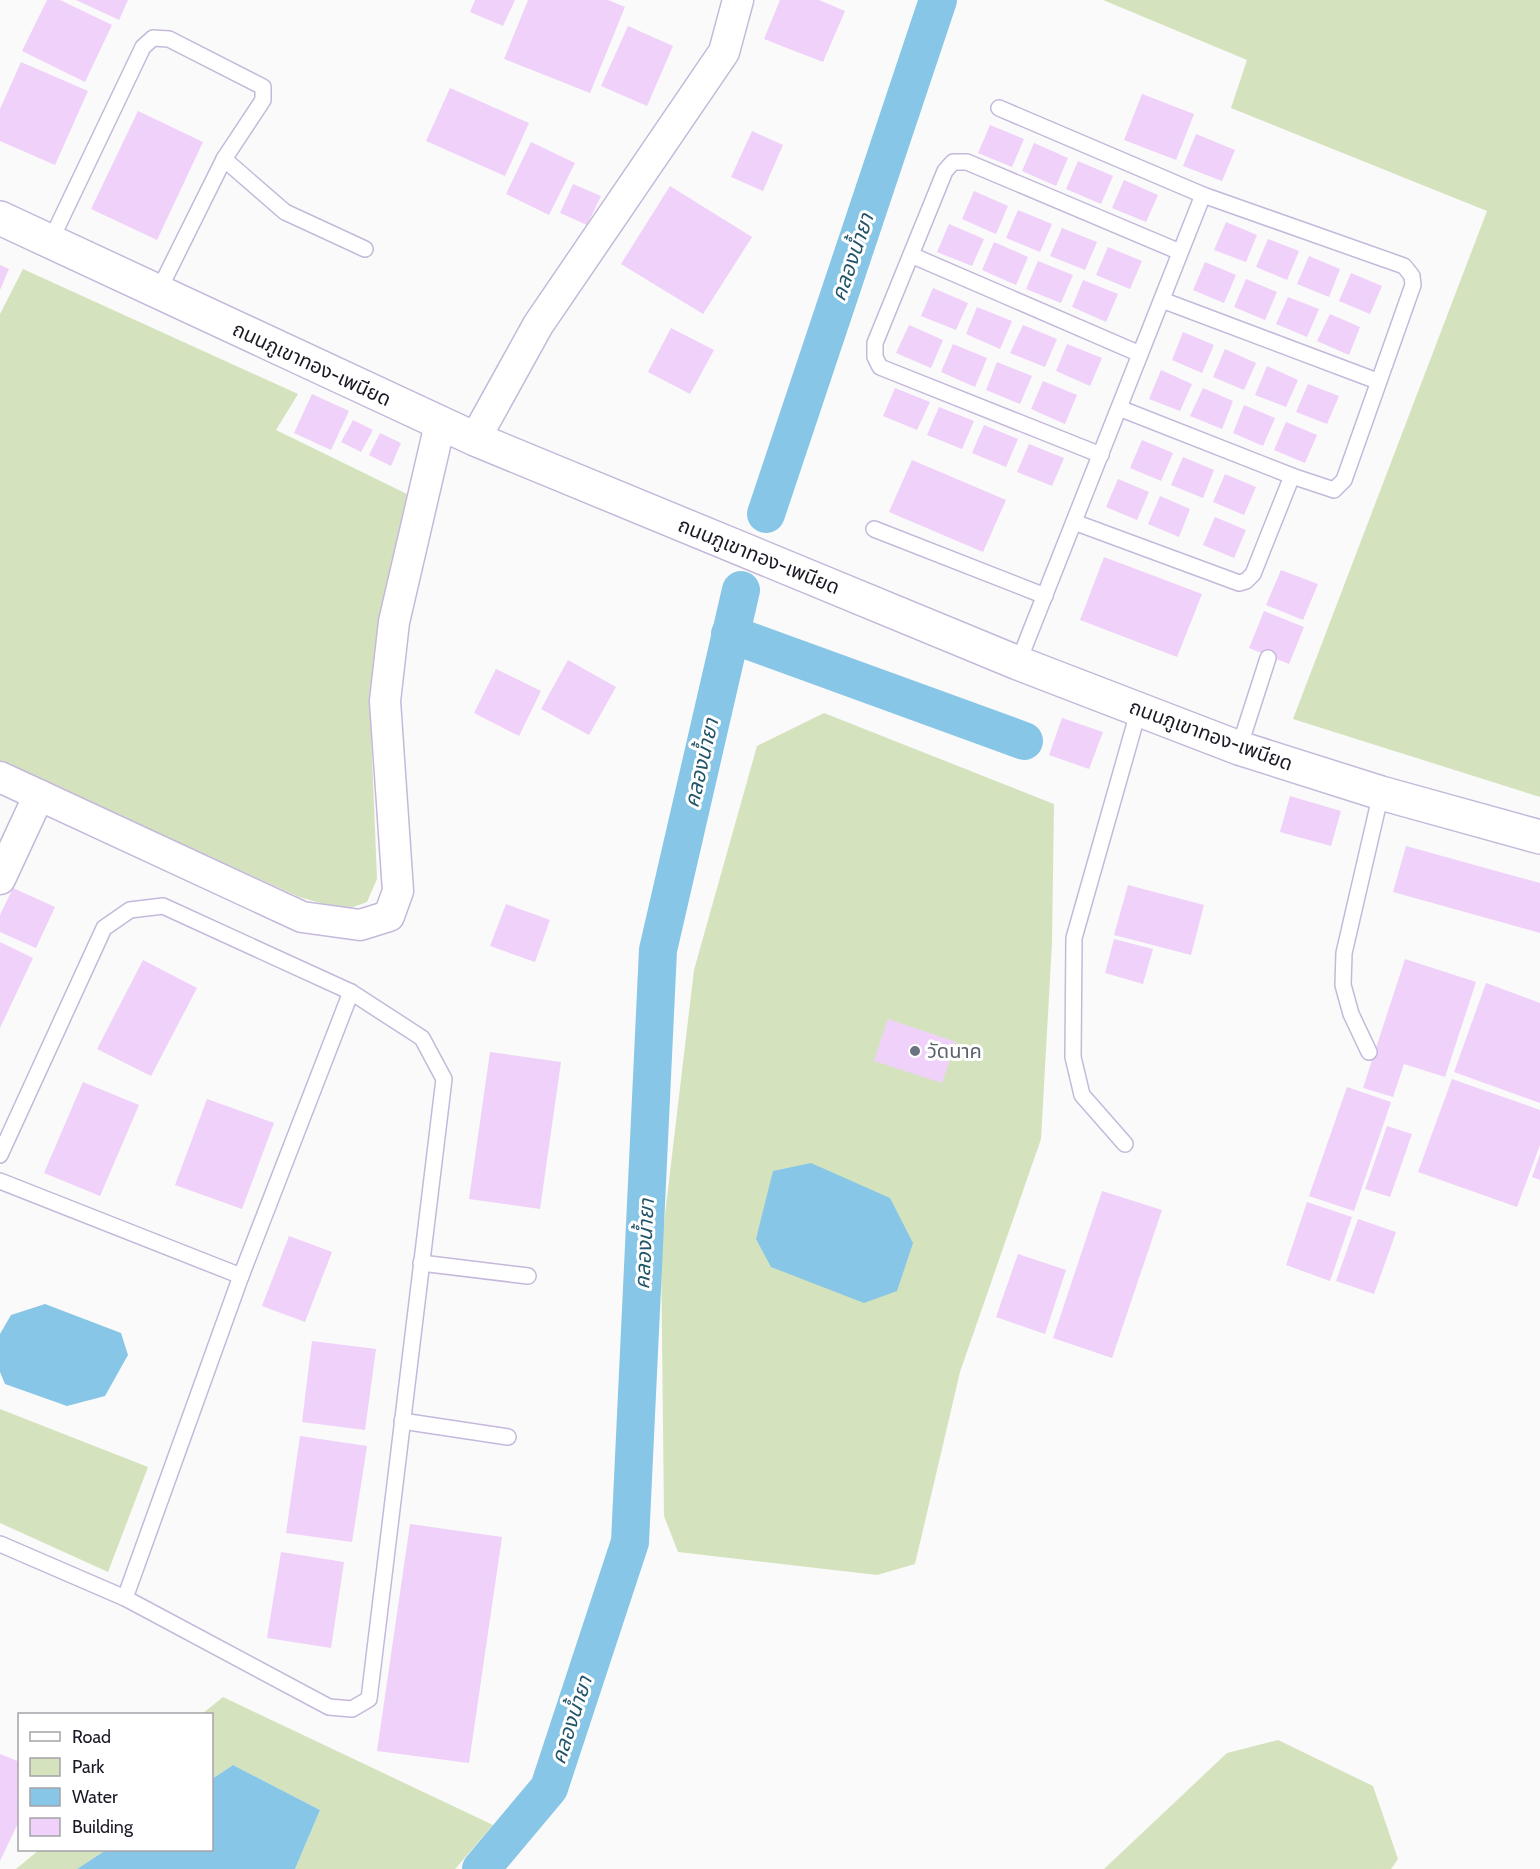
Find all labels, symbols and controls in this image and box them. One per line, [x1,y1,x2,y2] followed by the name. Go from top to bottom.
[824,208,879,304] water label: คลองน้ำยา
[229,317,395,412] street label: ถนนภูเขาทอง-เพนียด
[674,513,843,600] street label: ถนนภูเขาทอง-เพนียด
[1126,694,1296,777] street label: ถนนภูเขาทอง-เพนียด
[677,714,724,810] water label: คลองน้ำยา
[927,1039,982,1063] place label: วัดนาค
[908,1044,922,1058] marker: วัดนาค
[627,1197,659,1290] water label: คลองน้ำยา
[543,1671,597,1767] water label: คลองน้ำยา
[18,1713,213,1851] legend
[72,1726,111,1748] text: Road
[72,1756,105,1778] text: Park
[72,1786,118,1808] text: Water
[72,1816,134,1838] text: Building

